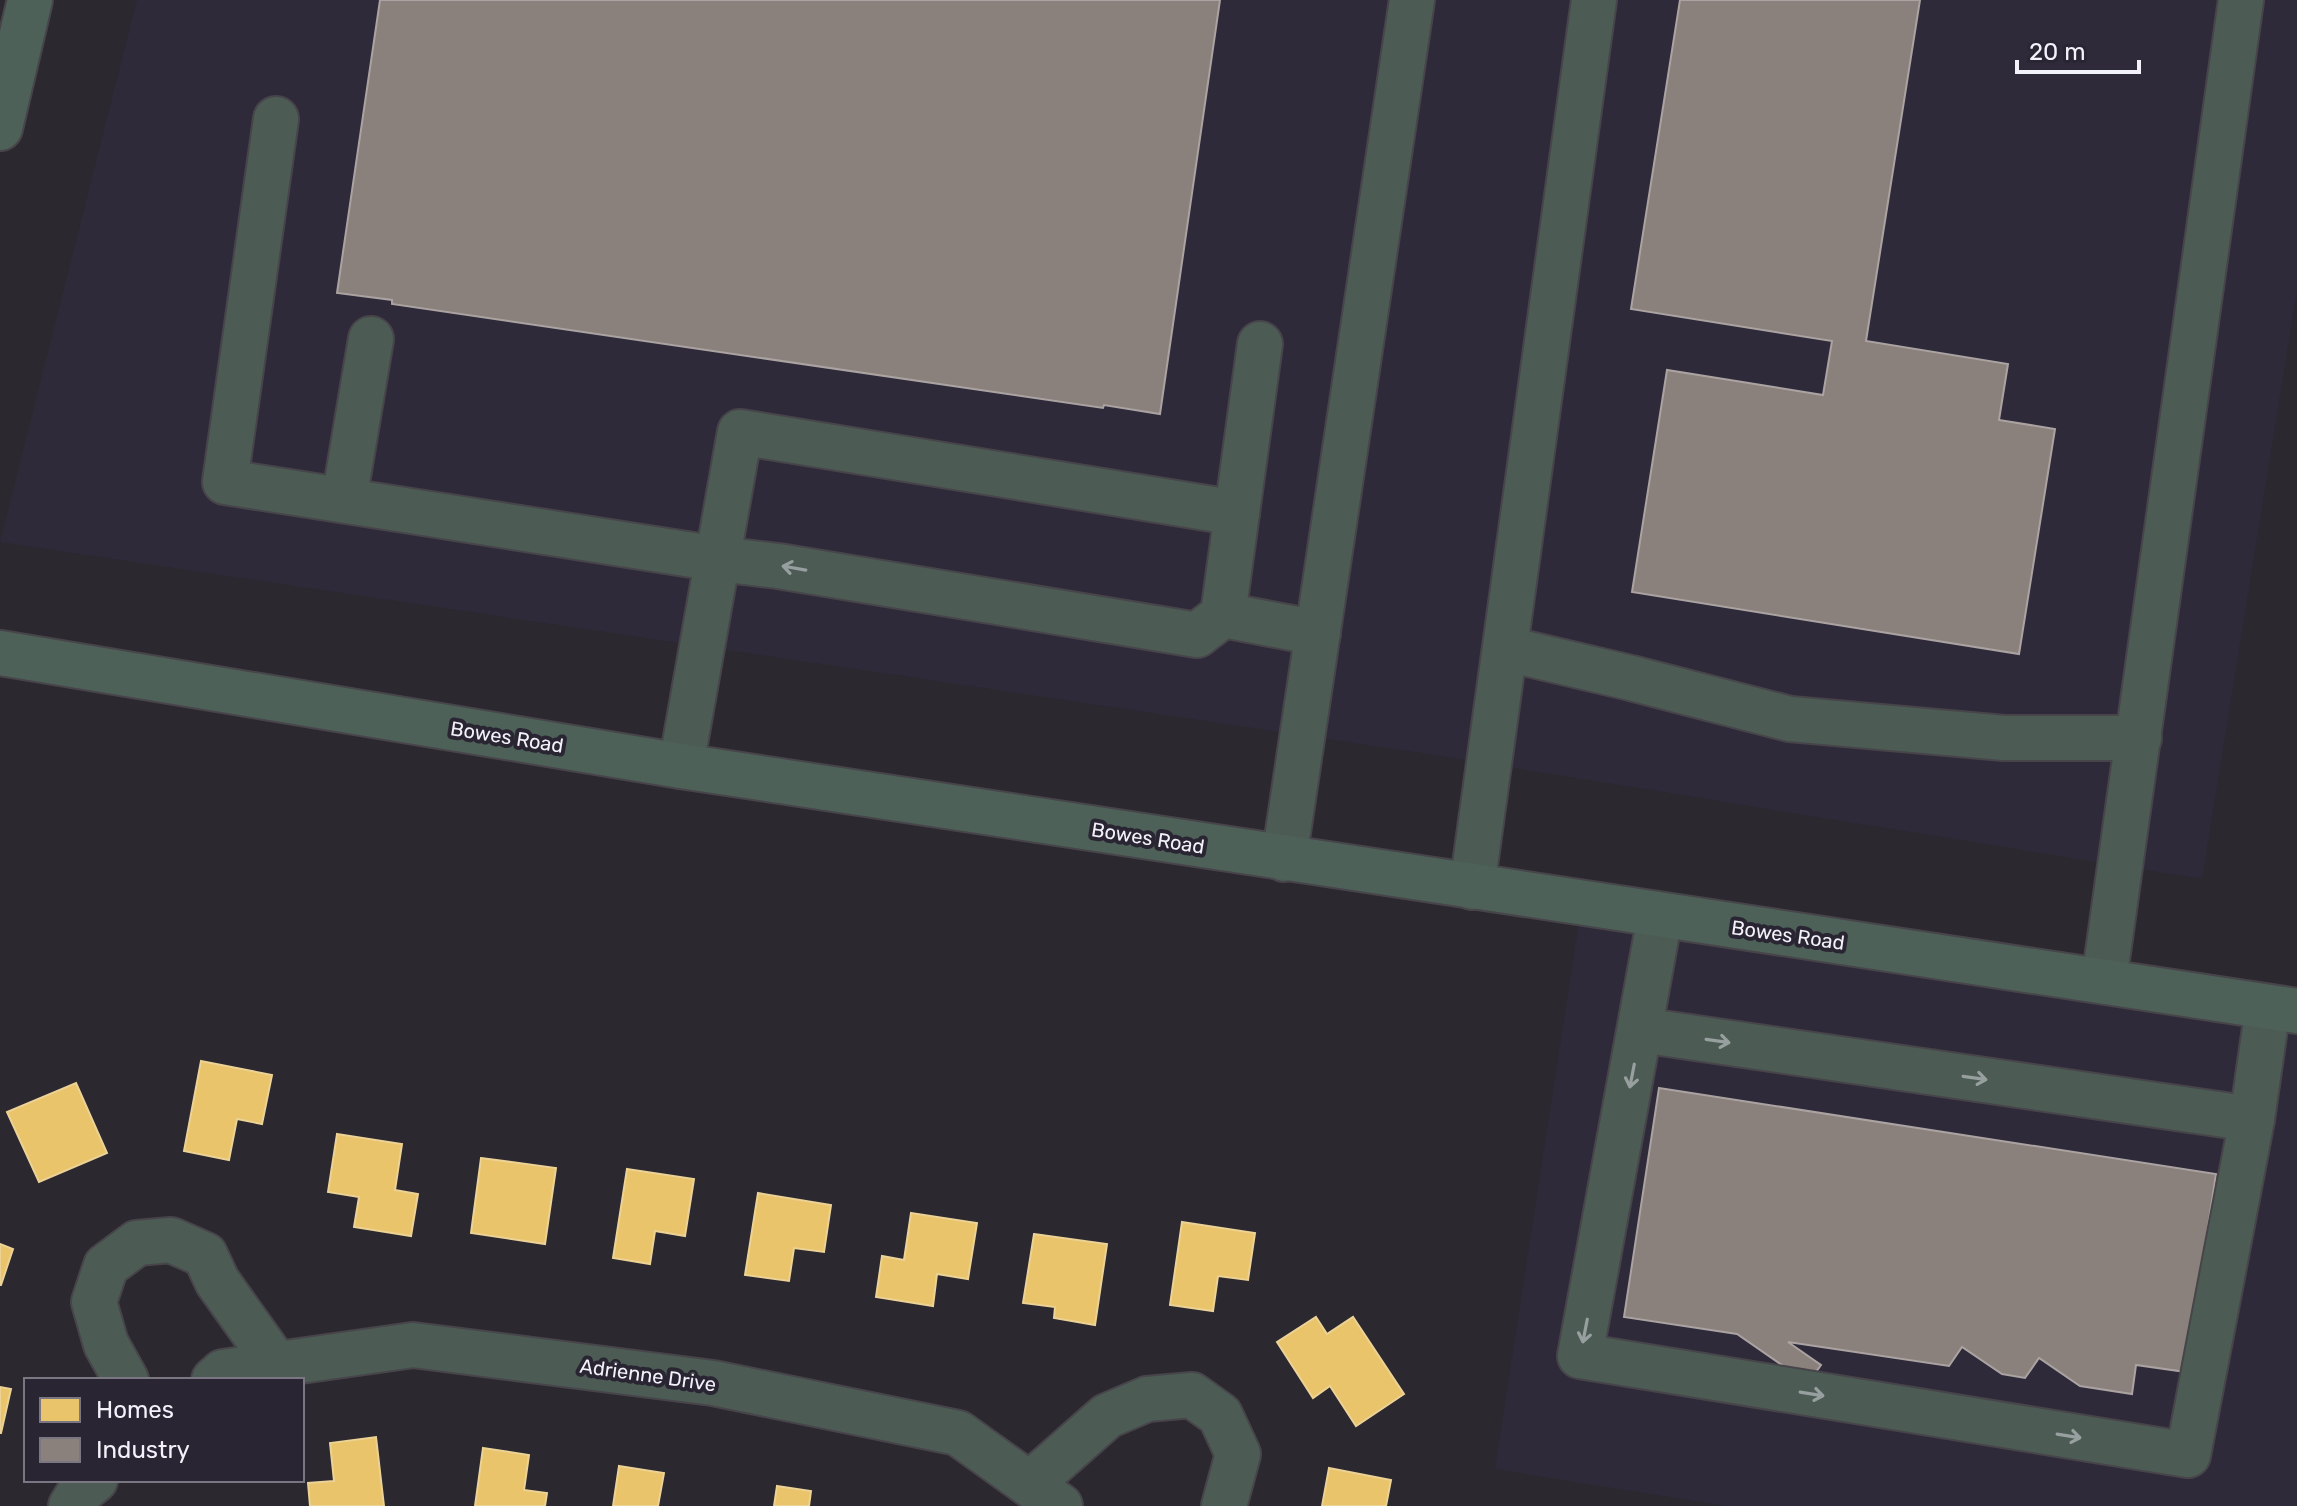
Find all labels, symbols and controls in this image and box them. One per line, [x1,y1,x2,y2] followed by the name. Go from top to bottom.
[2017,24,2139,74] scale bar
[2029,38,2086,66] text: 20 m
[782,560,807,575] one-way arrow
[449,716,565,758] street label: Bowes Road
[1090,817,1206,859] street label: Bowes Road
[1730,915,1846,955] street label: Bowes Road
[1705,1034,1730,1049] one-way arrow
[1624,1062,1639,1088] one-way arrow
[1962,1071,1987,1086] one-way arrow
[1576,1318,1591,1344] one-way arrow
[578,1354,718,1396] street label: Adrienne Drive
[24,1378,304,1482] legend
[1799,1387,1824,1402] one-way arrow
[96,1396,174,1424] text: Homes
[2055,1429,2081,1444] one-way arrow
[96,1436,190,1464] text: Industry

